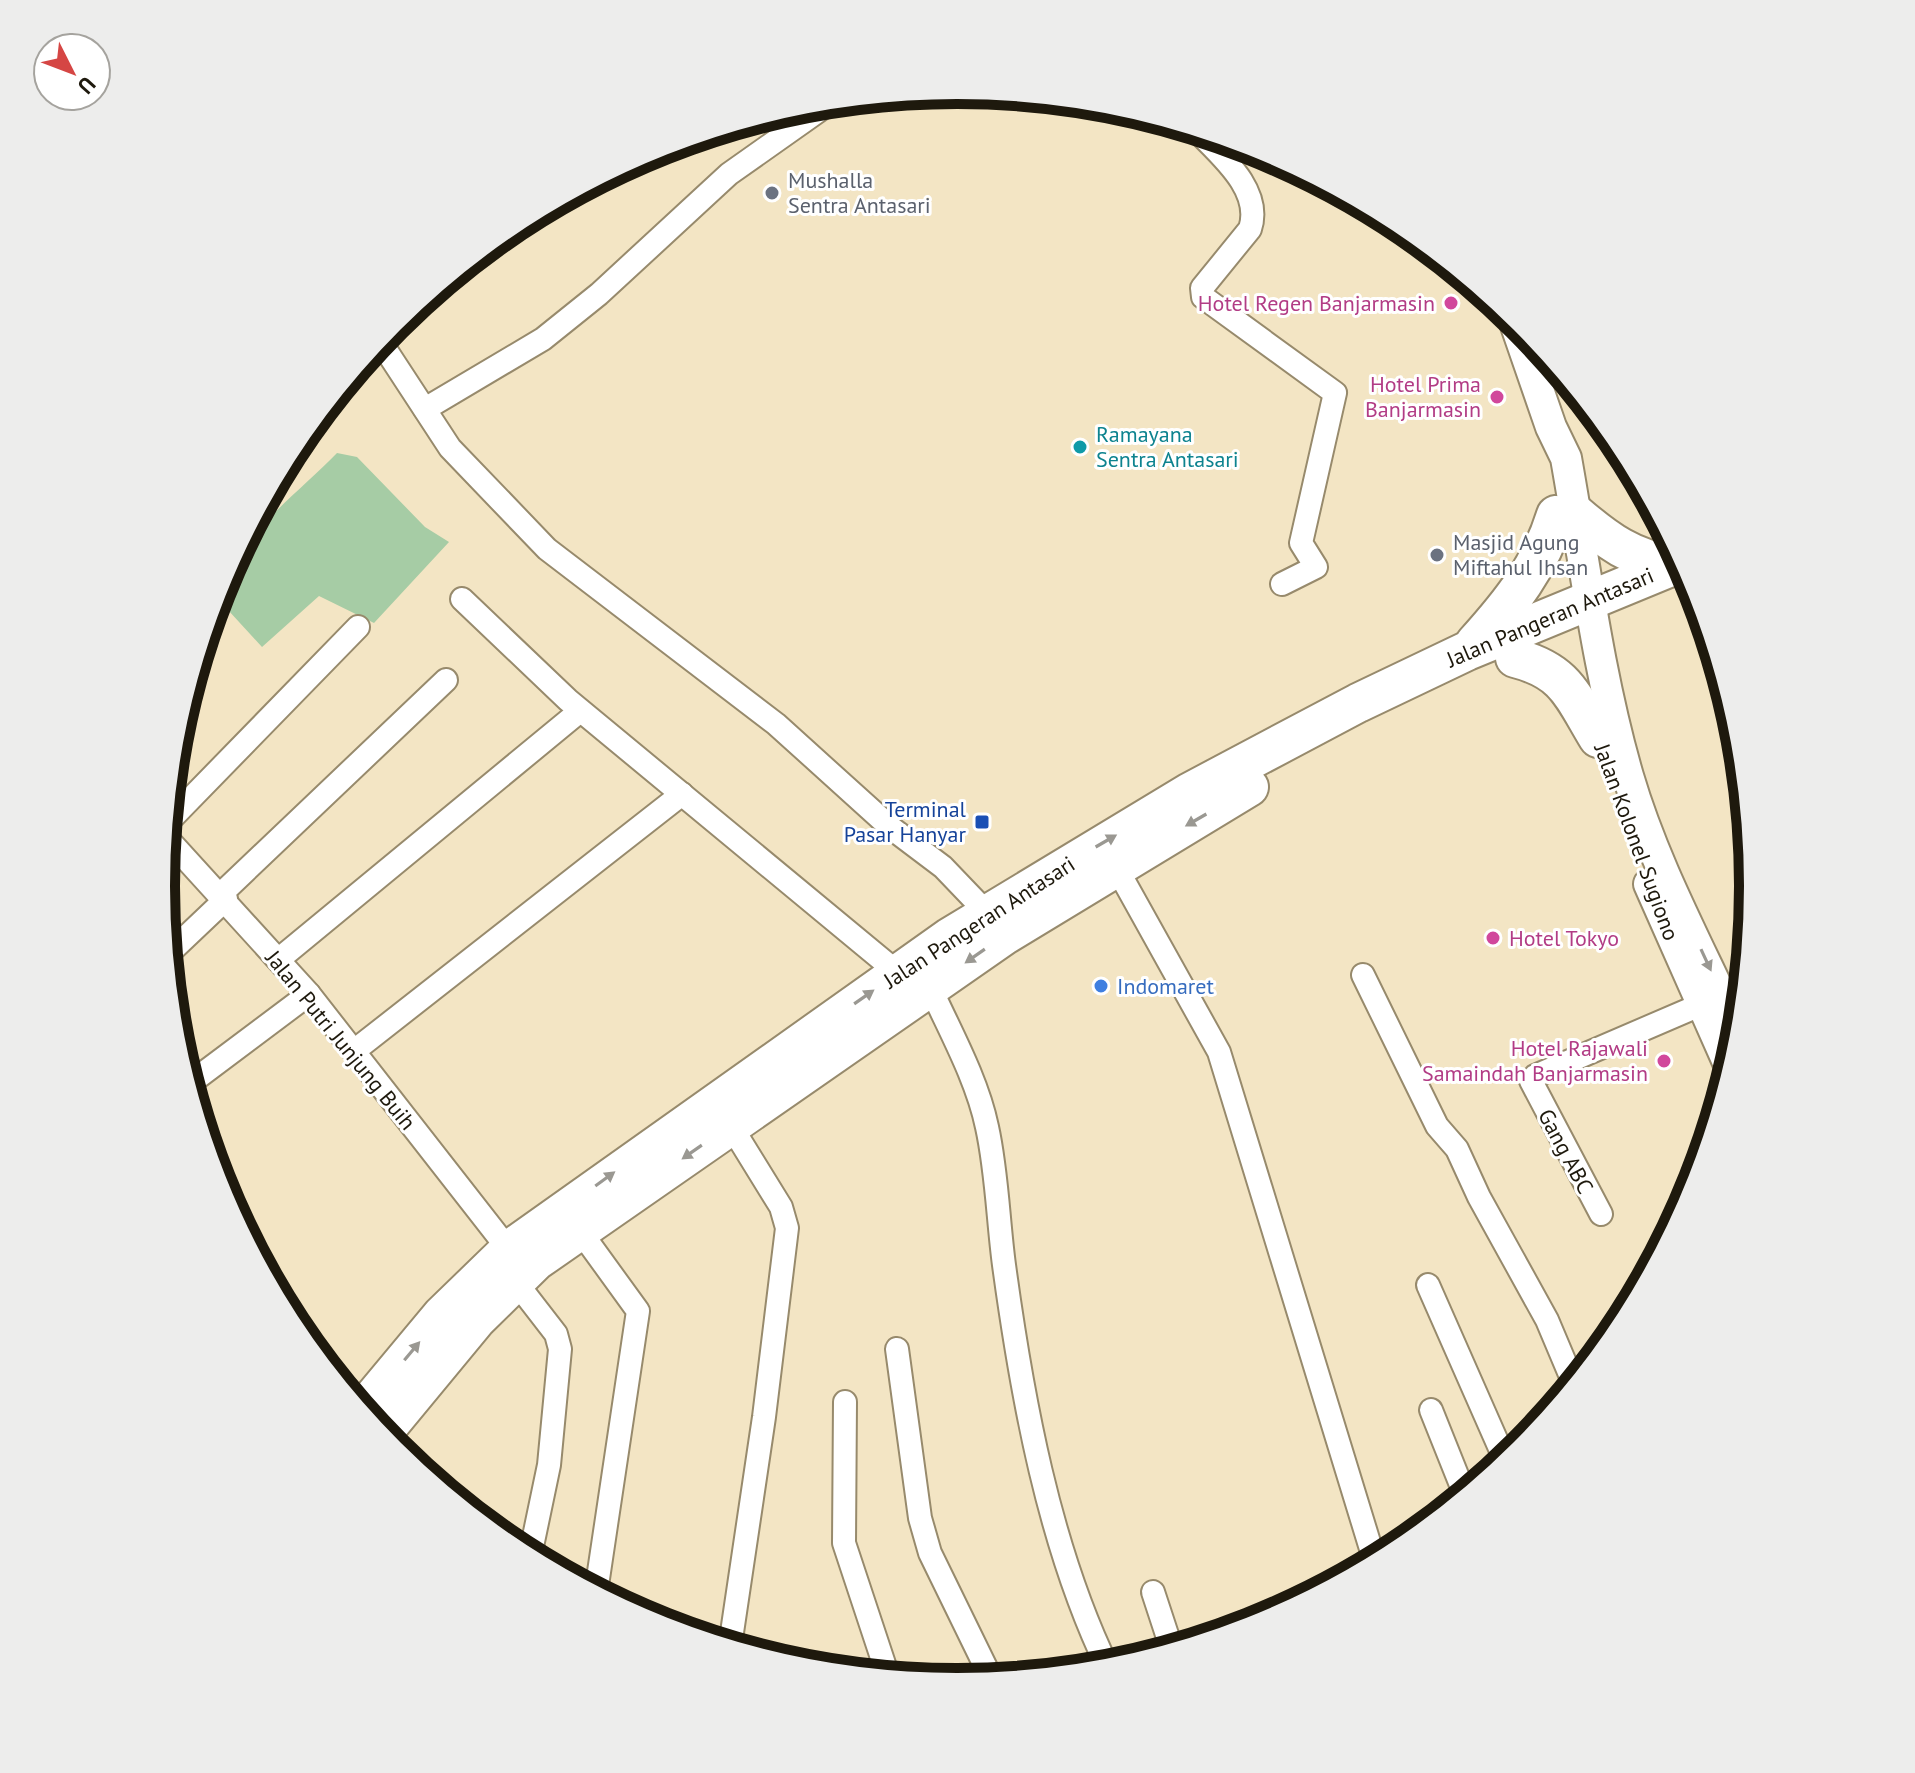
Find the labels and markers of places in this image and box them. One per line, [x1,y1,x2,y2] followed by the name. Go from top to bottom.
[788,166,931,219] place label: Mushalla Sentra Antasari
[763,184,781,202] marker: Mushalla Sentra Antasari
[1198,289,1435,317] place label: Hotel Regen Banjarmasin
[1442,294,1460,312] marker: Hotel Regen Banjarmasin
[1365,370,1481,423] place label: Hotel Prima Banjarmasin
[1488,388,1506,406] marker: Hotel Prima Banjarmasin
[1096,420,1239,473] place label: Ramayana Sentra Antasari
[1071,438,1089,456] marker: Ramayana Sentra Antasari
[1453,528,1588,581] place label: Masjid Agung Miftahul Ihsan
[1428,546,1446,564] marker: Masjid Agung Miftahul Ihsan
[844,795,967,848] place label: Terminal Pasar Hanyar
[973,813,991,831] marker: Terminal Pasar Hanyar
[1509,924,1619,952] place label: Hotel Tokyo
[1484,929,1502,947] marker: Hotel Tokyo
[1117,972,1214,1000] place label: Indomaret
[1092,977,1110,995] marker: Indomaret
[1422,1034,1648,1087] place label: Hotel Rajawali Samaindah Banjarmasin
[1655,1052,1673,1070] marker: Hotel Rajawali Samaindah Banjarmasin

